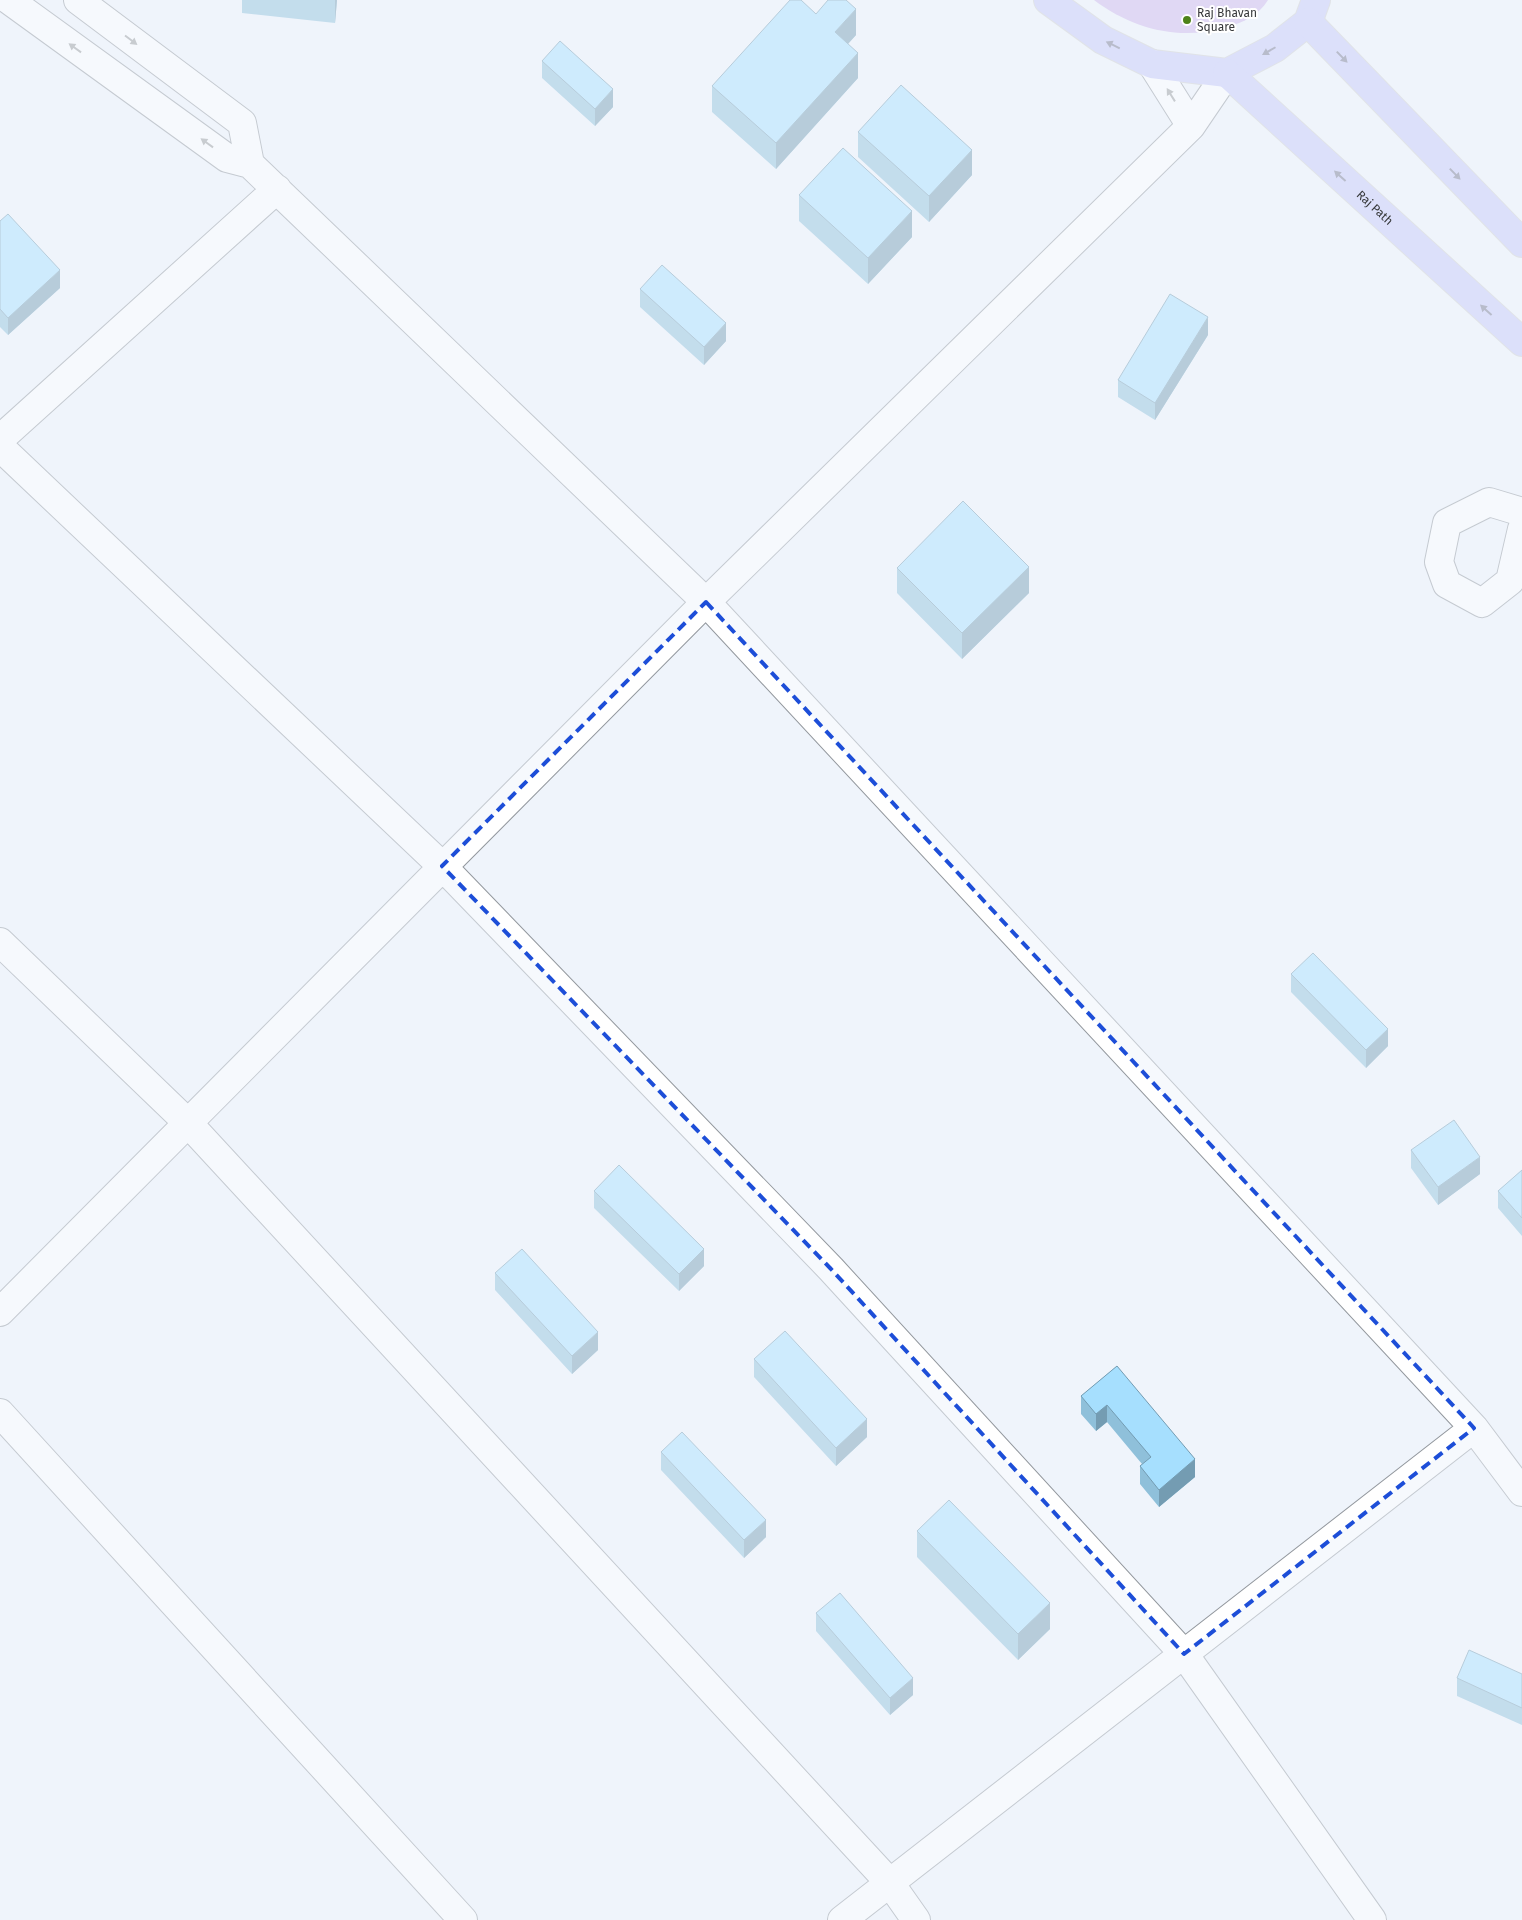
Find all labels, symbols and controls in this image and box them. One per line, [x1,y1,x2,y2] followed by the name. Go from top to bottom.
[1197,6,1257,34] place label: Raj Bhavan Square
[1181,14,1193,26] marker: Raj Bhavan Square
[124,35,138,45] one-way arrow
[1106,41,1120,49] one-way arrow
[68,43,82,53] one-way arrow
[1263,46,1276,55] one-way arrow
[1336,51,1348,63] one-way arrow
[1167,88,1176,102] one-way arrow
[201,138,214,149] one-way arrow
[1449,167,1461,179] one-way arrow
[1334,171,1346,182] one-way arrow
[1354,188,1396,228] street label: Raj Path
[1480,304,1492,315] one-way arrow

